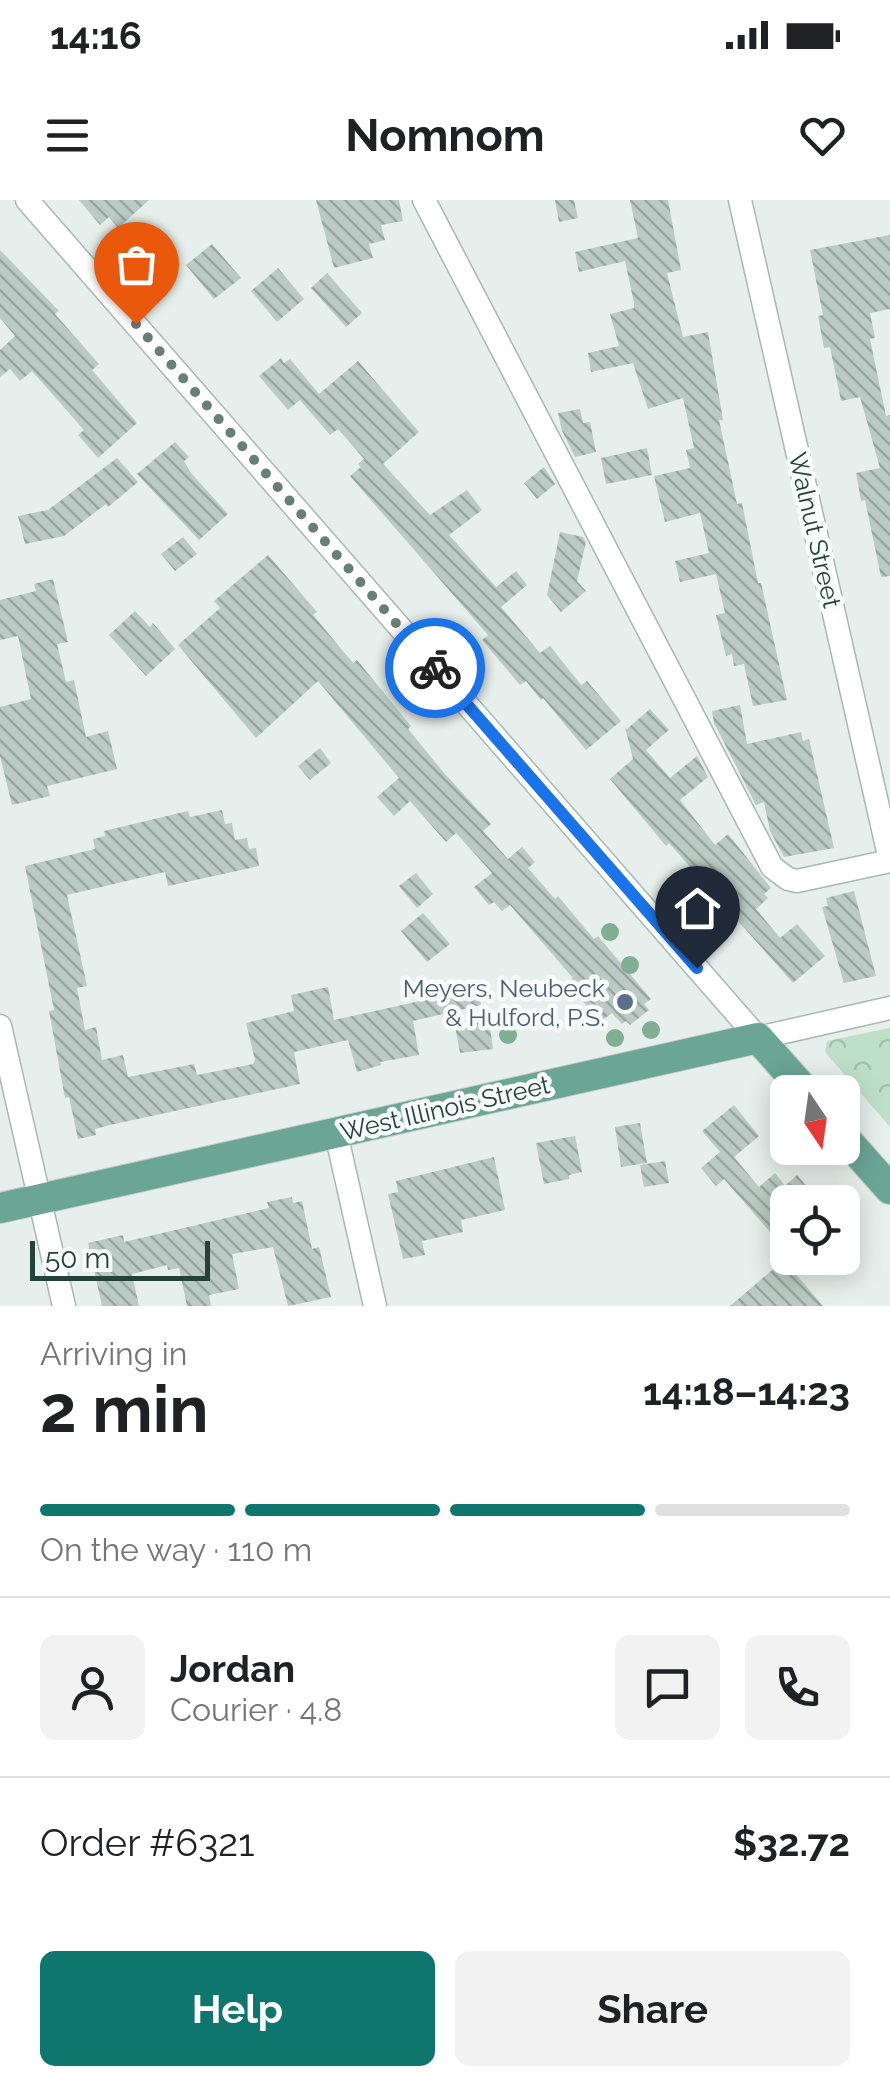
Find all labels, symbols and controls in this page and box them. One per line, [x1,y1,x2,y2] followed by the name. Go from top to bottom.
[50,13,142,58] text: 14:16
[40,108,95,163] icon: menu
[795,108,850,163] icon: heart
[345,109,545,162] text: Nomnom
[94,222,179,325] pin
[109,237,164,292] icon: bag
[783,449,848,611] street label: Walnut Street
[385,618,485,718] courier
[408,641,463,696] icon: bike
[655,866,740,969] pin
[670,881,725,936] icon: home
[403,973,606,1032] place label: Meyers, Neubeck & Hulford, P.S.
[614,991,636,1013] marker: Meyers, Neubeck & Hulford, P.S.
[337,1069,553,1147] street label: West Illinois Street
[770,1075,860,1165] north arrow
[770,1075,860,1275] map controls
[770,1185,860,1275] button: locate
[30,1236,210,1280] scale bar
[45,1242,110,1275] text: 50 m
[40,1335,187,1372] text: Arriving in
[643,1369,850,1414] text: 14:18–14:23
[40,1371,209,1447] text: 2 min
[40,1531,312,1568] text: On the way · 110 m
[40,1635,145,1740] button: person
[615,1635,720,1740] button: chat
[745,1635,850,1740] button: phone
[170,1646,295,1691] text: Jordan
[170,1691,342,1728] text: Courier · 4.8
[40,1820,254,1865] text: Order #6321
[733,1820,850,1865] text: $32.72
[40,1951,435,2066] button: Help
[455,1951,850,2066] button: Share

